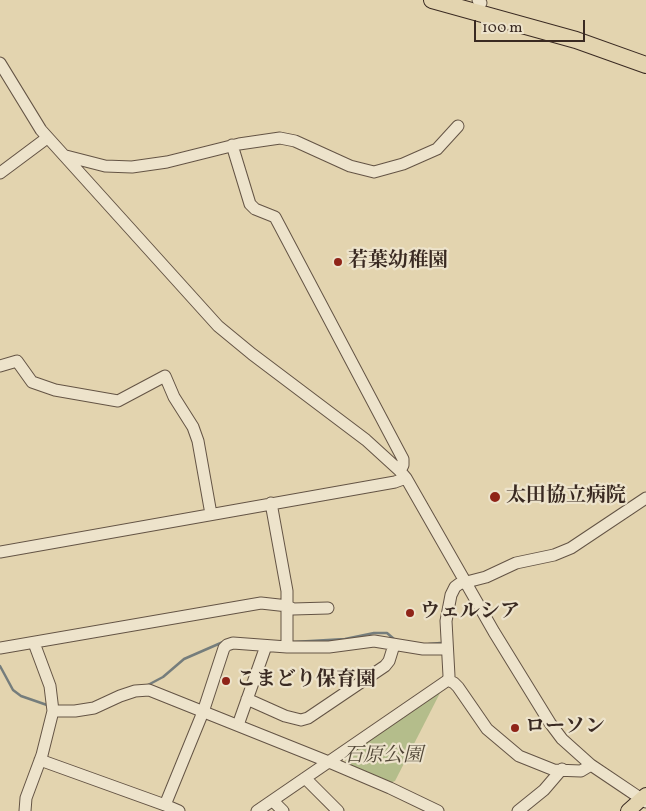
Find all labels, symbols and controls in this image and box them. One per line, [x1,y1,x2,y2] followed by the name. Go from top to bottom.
[476,10,587,42] scale bar
[482,18,522,39] text: 100 m
[348,250,448,274] place label: 若葉幼稚園
[332,256,344,268] marker: 若葉幼稚園
[506,485,626,509] place label: 太田協立病院
[488,490,502,504] marker: 太田協立病院
[420,601,520,625] place label: ウェルシア
[404,607,416,619] marker: ウェルシア
[236,669,376,693] place label: こまどり保育園
[220,675,232,687] marker: こまどり保育園
[525,716,605,740] place label: ローソン
[509,722,521,734] marker: ローソン
[343,745,423,769] park label: 石原公園

